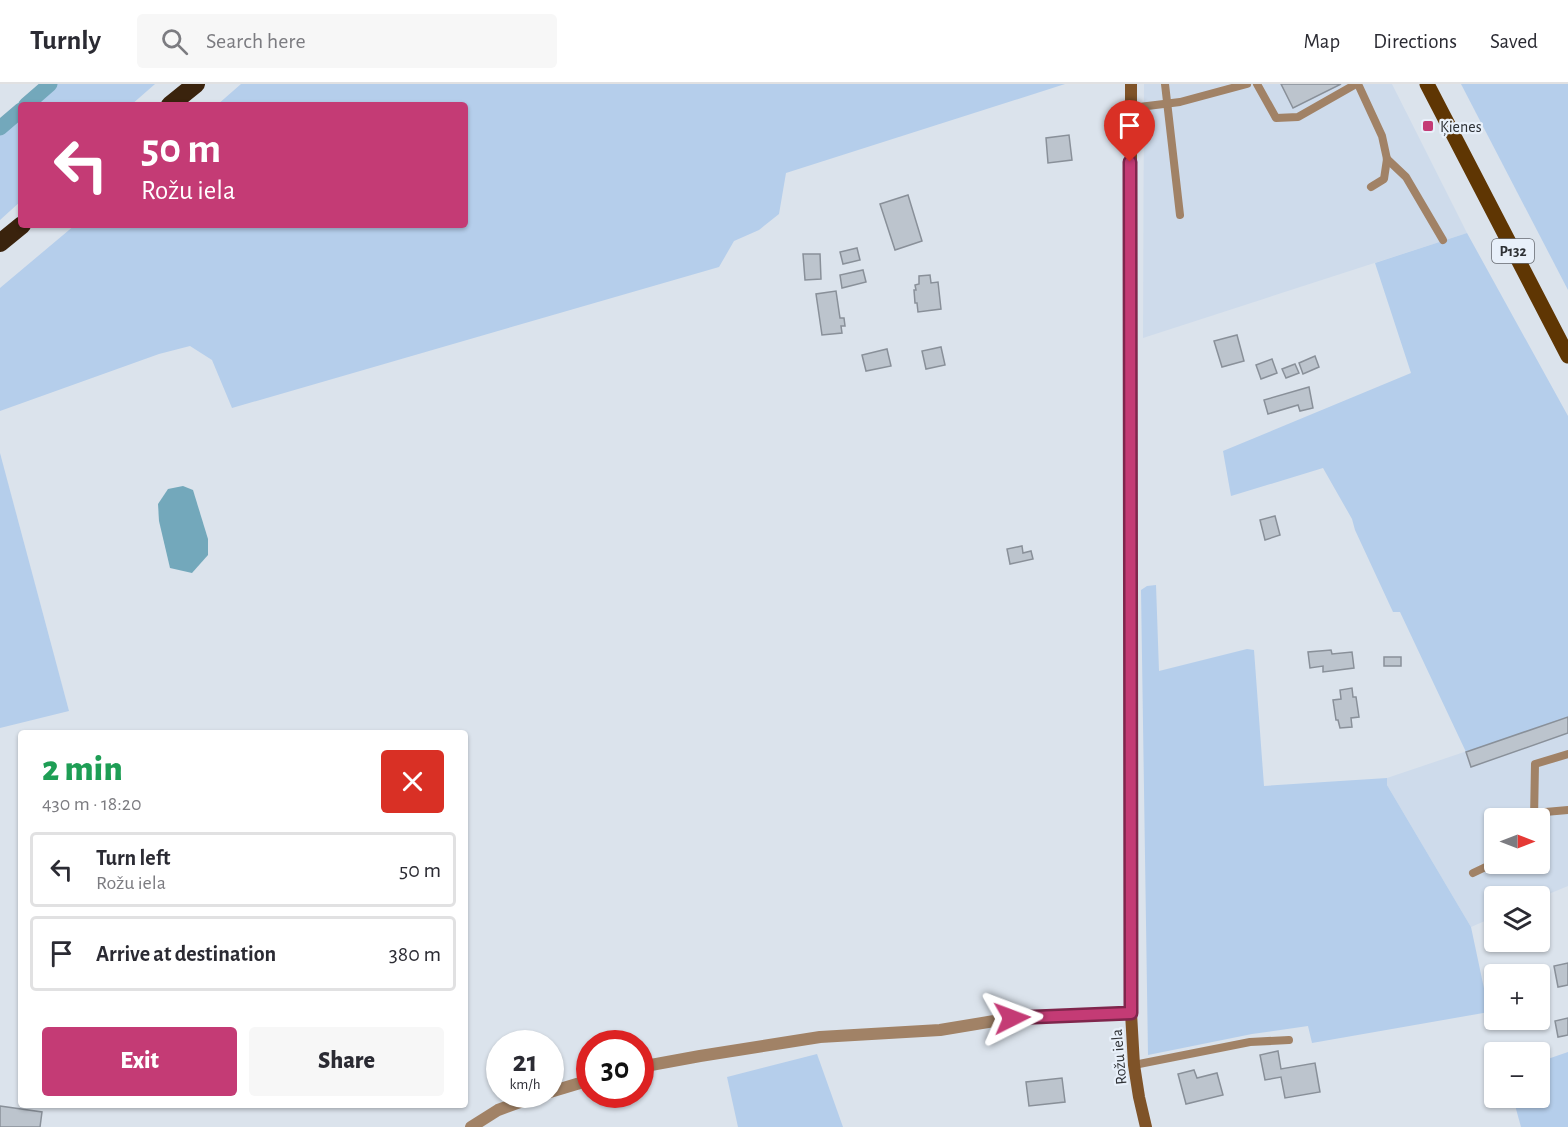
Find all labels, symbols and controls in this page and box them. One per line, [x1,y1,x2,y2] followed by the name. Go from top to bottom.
[137,14,557,68] search box
[158,25,191,58] icon: search
[30,27,101,55] text: Turnly
[206,30,306,52] text: Search here
[1304,31,1340,52] text: Map
[1373,31,1457,52] text: Directions
[1490,31,1538,52] text: Saved
[1104,100,1155,162] pin
[1113,109,1146,142] icon: arrive
[1421,119,1435,133] marker: Ķienes
[1440,119,1482,137] place label: Ķienes
[42,126,120,204] icon: left
[141,128,221,170] text: 50 m
[141,177,235,204] text: Rožu iela
[1492,239,1534,263] road number: P132
[381,750,444,813] button: close
[42,751,123,787] text: 2 min
[42,794,142,814] text: 430 m · 18:20
[1484,808,1550,874] north arrow
[1484,808,1550,1108] map controls
[96,847,170,869] text: Turn left
[45,853,78,886] icon: left
[399,859,441,881] text: 50 m
[96,873,166,893] text: Rožu iela
[1484,886,1550,952] button: layers
[45,937,78,970] icon: arrive
[96,943,276,965] text: Arrive at destination
[389,943,441,965] text: 380 m
[1484,964,1550,1030] button: +
[980,986,1044,1050] position arrow
[42,1027,237,1096] button: Exit
[249,1027,444,1096] button: Share
[1109,1028,1129,1085] street label: Rožu iela
[576,1030,654,1108] speed limit sign: 30
[1484,1042,1550,1108] button: −
[513,1047,537,1077] text: 21
[510,1077,540,1092] text: km/h

